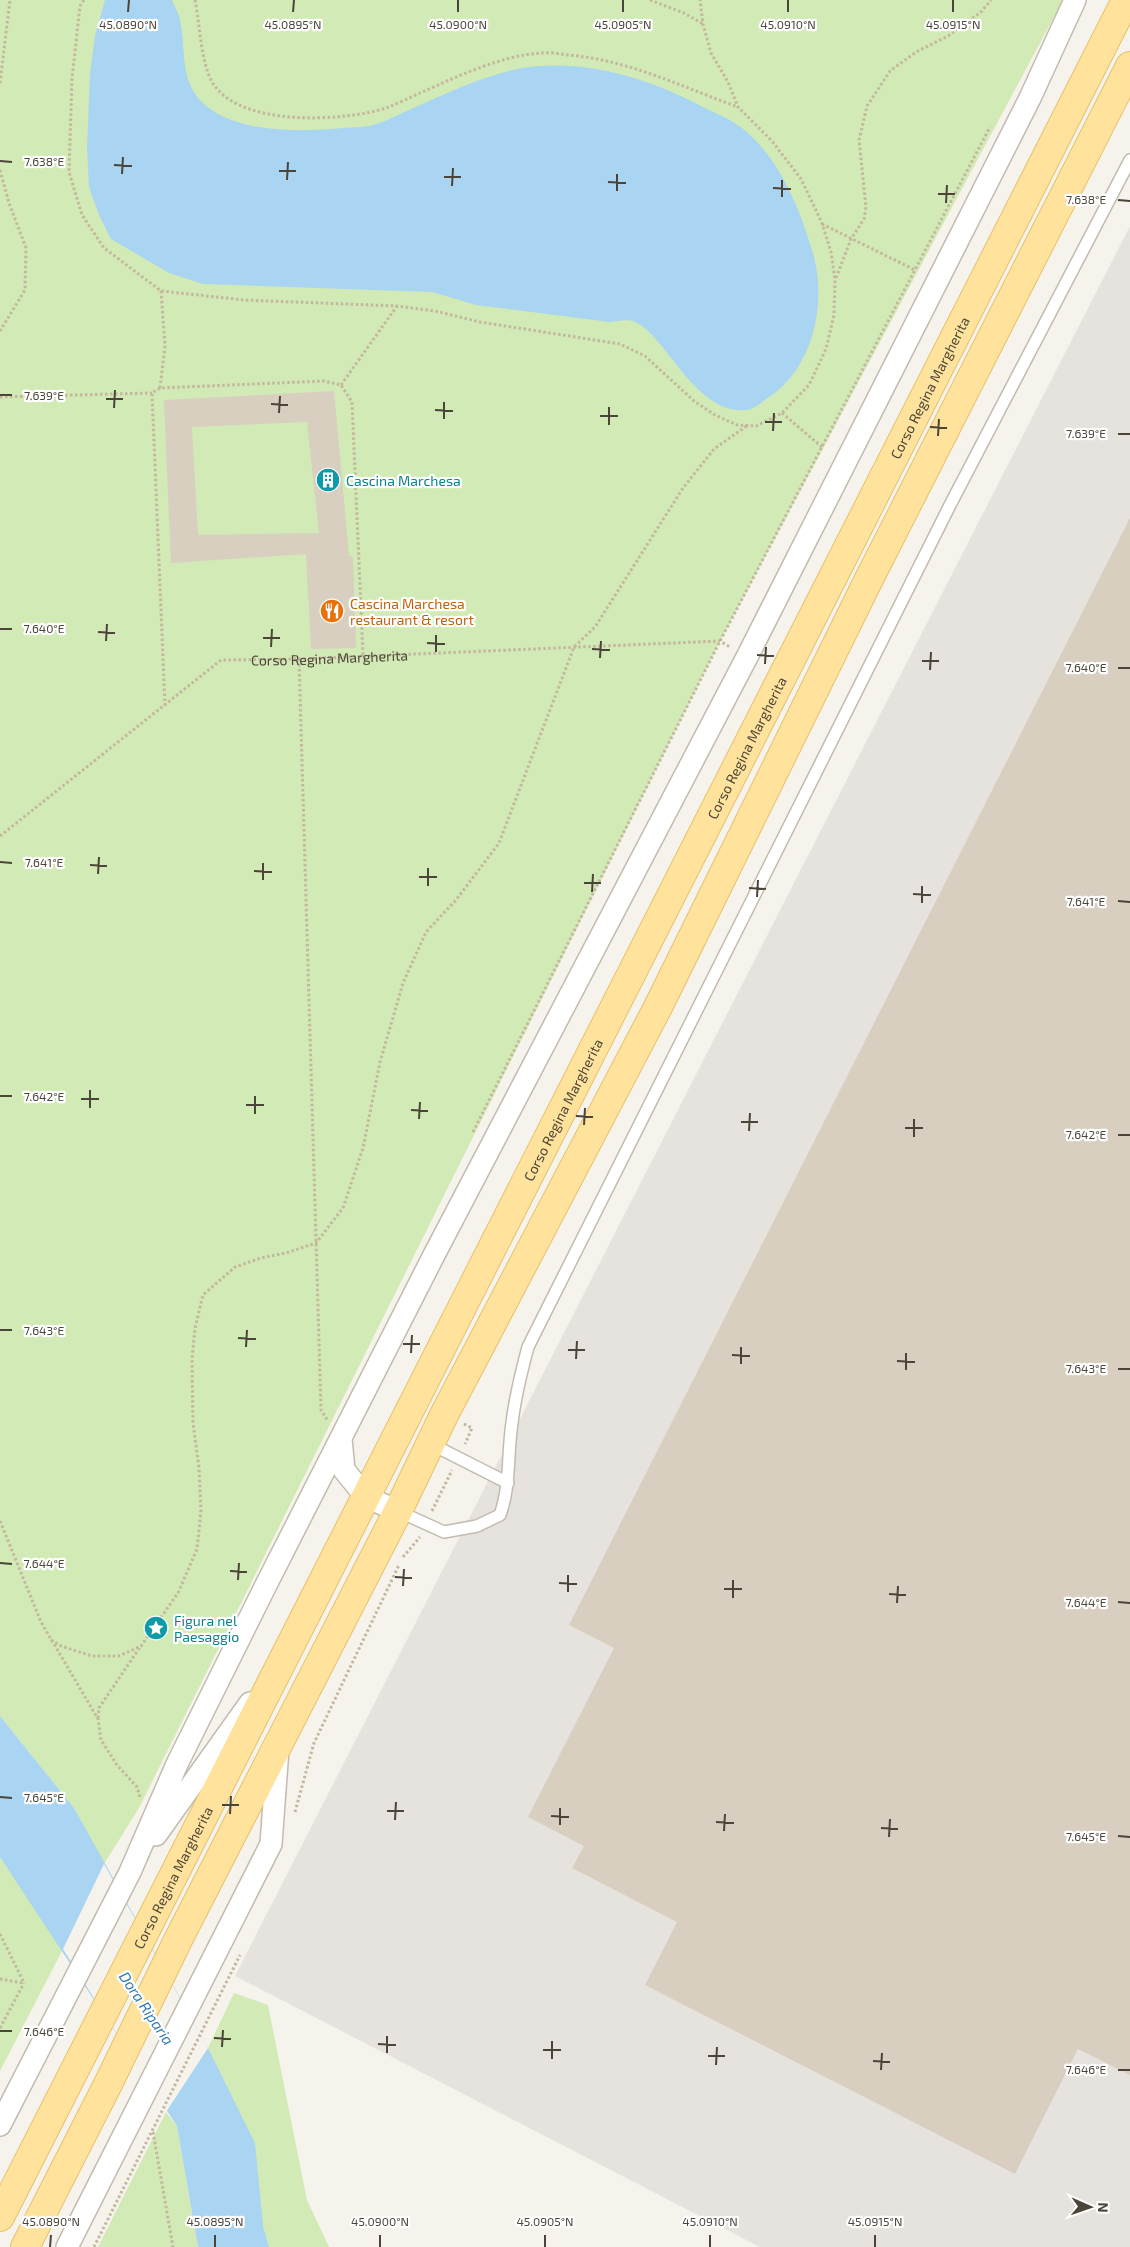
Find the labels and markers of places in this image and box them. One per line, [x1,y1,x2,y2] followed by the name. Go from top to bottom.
[315,467,341,493] building icon: Cascina Marchesa
[346,472,461,489] place label: Cascina Marchesa
[350,595,474,628] place label: Cascina Marchesa restaurant & resort
[319,598,345,624] restaurant icon: Cascina Marchesa restaurant & resort
[174,1612,239,1645] place label: Figura nel Paesaggio
[143,1615,169,1641] place icon: Figura nel Paesaggio

